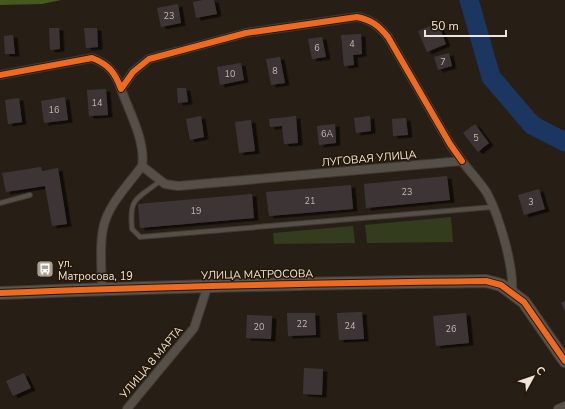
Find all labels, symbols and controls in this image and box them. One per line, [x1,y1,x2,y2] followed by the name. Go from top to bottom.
[164,10,174,22] house number: 23
[425,12,506,38] scale bar
[431,18,459,34] text: 50 m
[349,38,355,50] house number: 4
[314,42,320,54] house number: 6
[440,56,446,68] house number: 7
[272,65,278,77] house number: 8
[225,68,235,80] house number: 10
[92,97,103,109] house number: 14
[49,104,59,116] house number: 16
[321,128,333,140] house number: 6А
[473,132,479,144] house number: 5
[321,147,417,170] street label: ЛУГОВАЯ УЛИЦА
[402,186,412,198] house number: 23
[305,195,315,207] house number: 21
[528,196,534,208] house number: 3
[191,205,201,217] house number: 19
[58,256,133,284] place label: ул. Матросова, 19
[35,259,55,279] bus stop icon: ул. Матросова, 19
[200,266,313,283] street label: УЛИЦА МАТРОСОВА
[297,318,307,330] house number: 22
[345,320,356,332] house number: 24
[254,321,264,333] house number: 20
[116,323,186,402] street label: УЛИЦА 8 МАРТА
[446,323,456,335] house number: 26
[513,357,553,397] north arrow
[532,363,549,379] text: С

